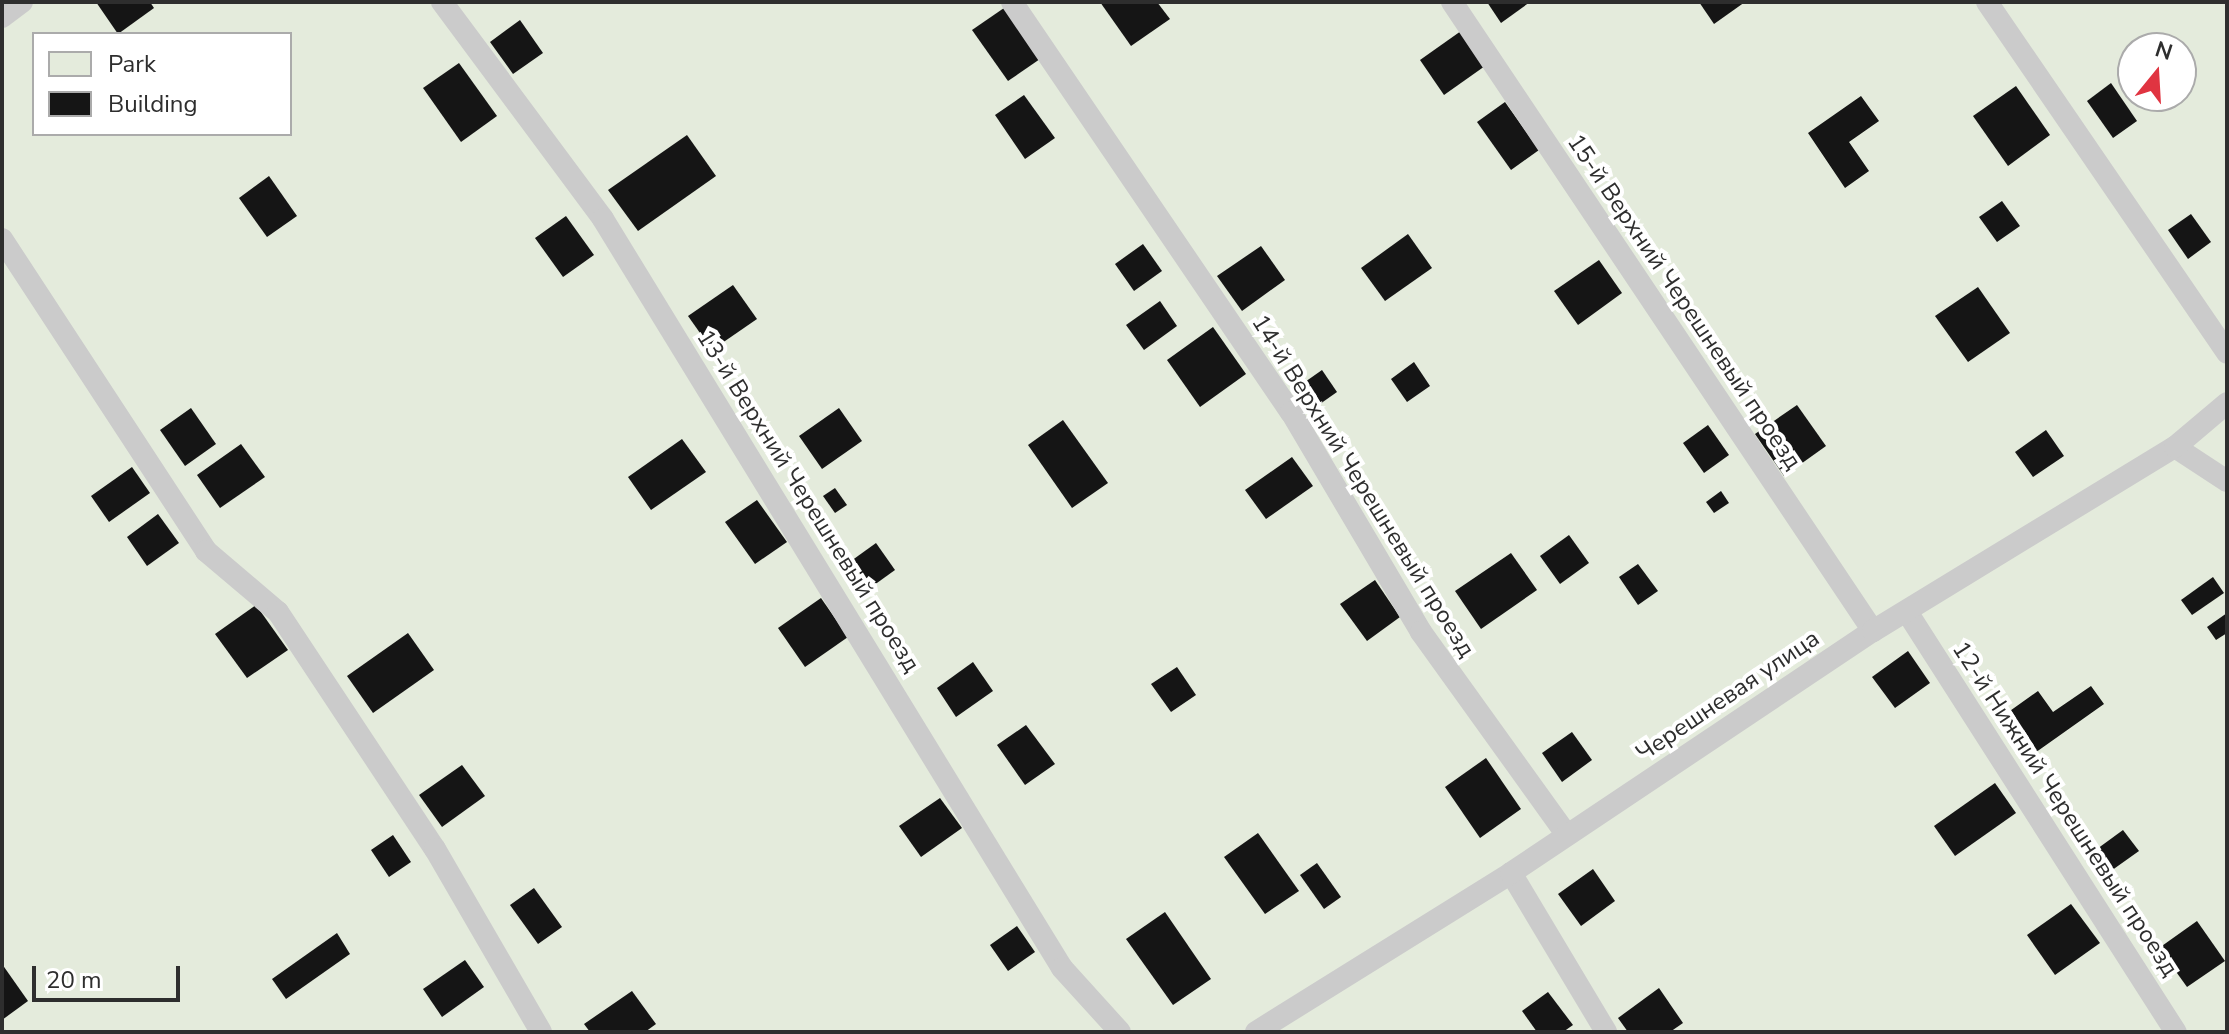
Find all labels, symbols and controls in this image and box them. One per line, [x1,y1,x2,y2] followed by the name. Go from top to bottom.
[32,32,292,136] legend
[2117,32,2197,112] north arrow
[2151,34,2176,68] text: N
[108,48,156,80] text: Park
[108,88,198,120] text: Building
[1561,129,1807,475] street label: 15-й Верхний Черешневый проезд
[1245,309,1481,663] street label: 14-й Верхний Черешневый проезд
[690,324,926,678] street label: 13-й Верхний Черешневый проезд
[1631,624,1825,768] street label: Черешневая улица
[1946,636,2184,982] street label: 12-й Нижний Черешневый проезд
[36,950,184,1000] scale bar
[46,964,102,996] text: 20 m

